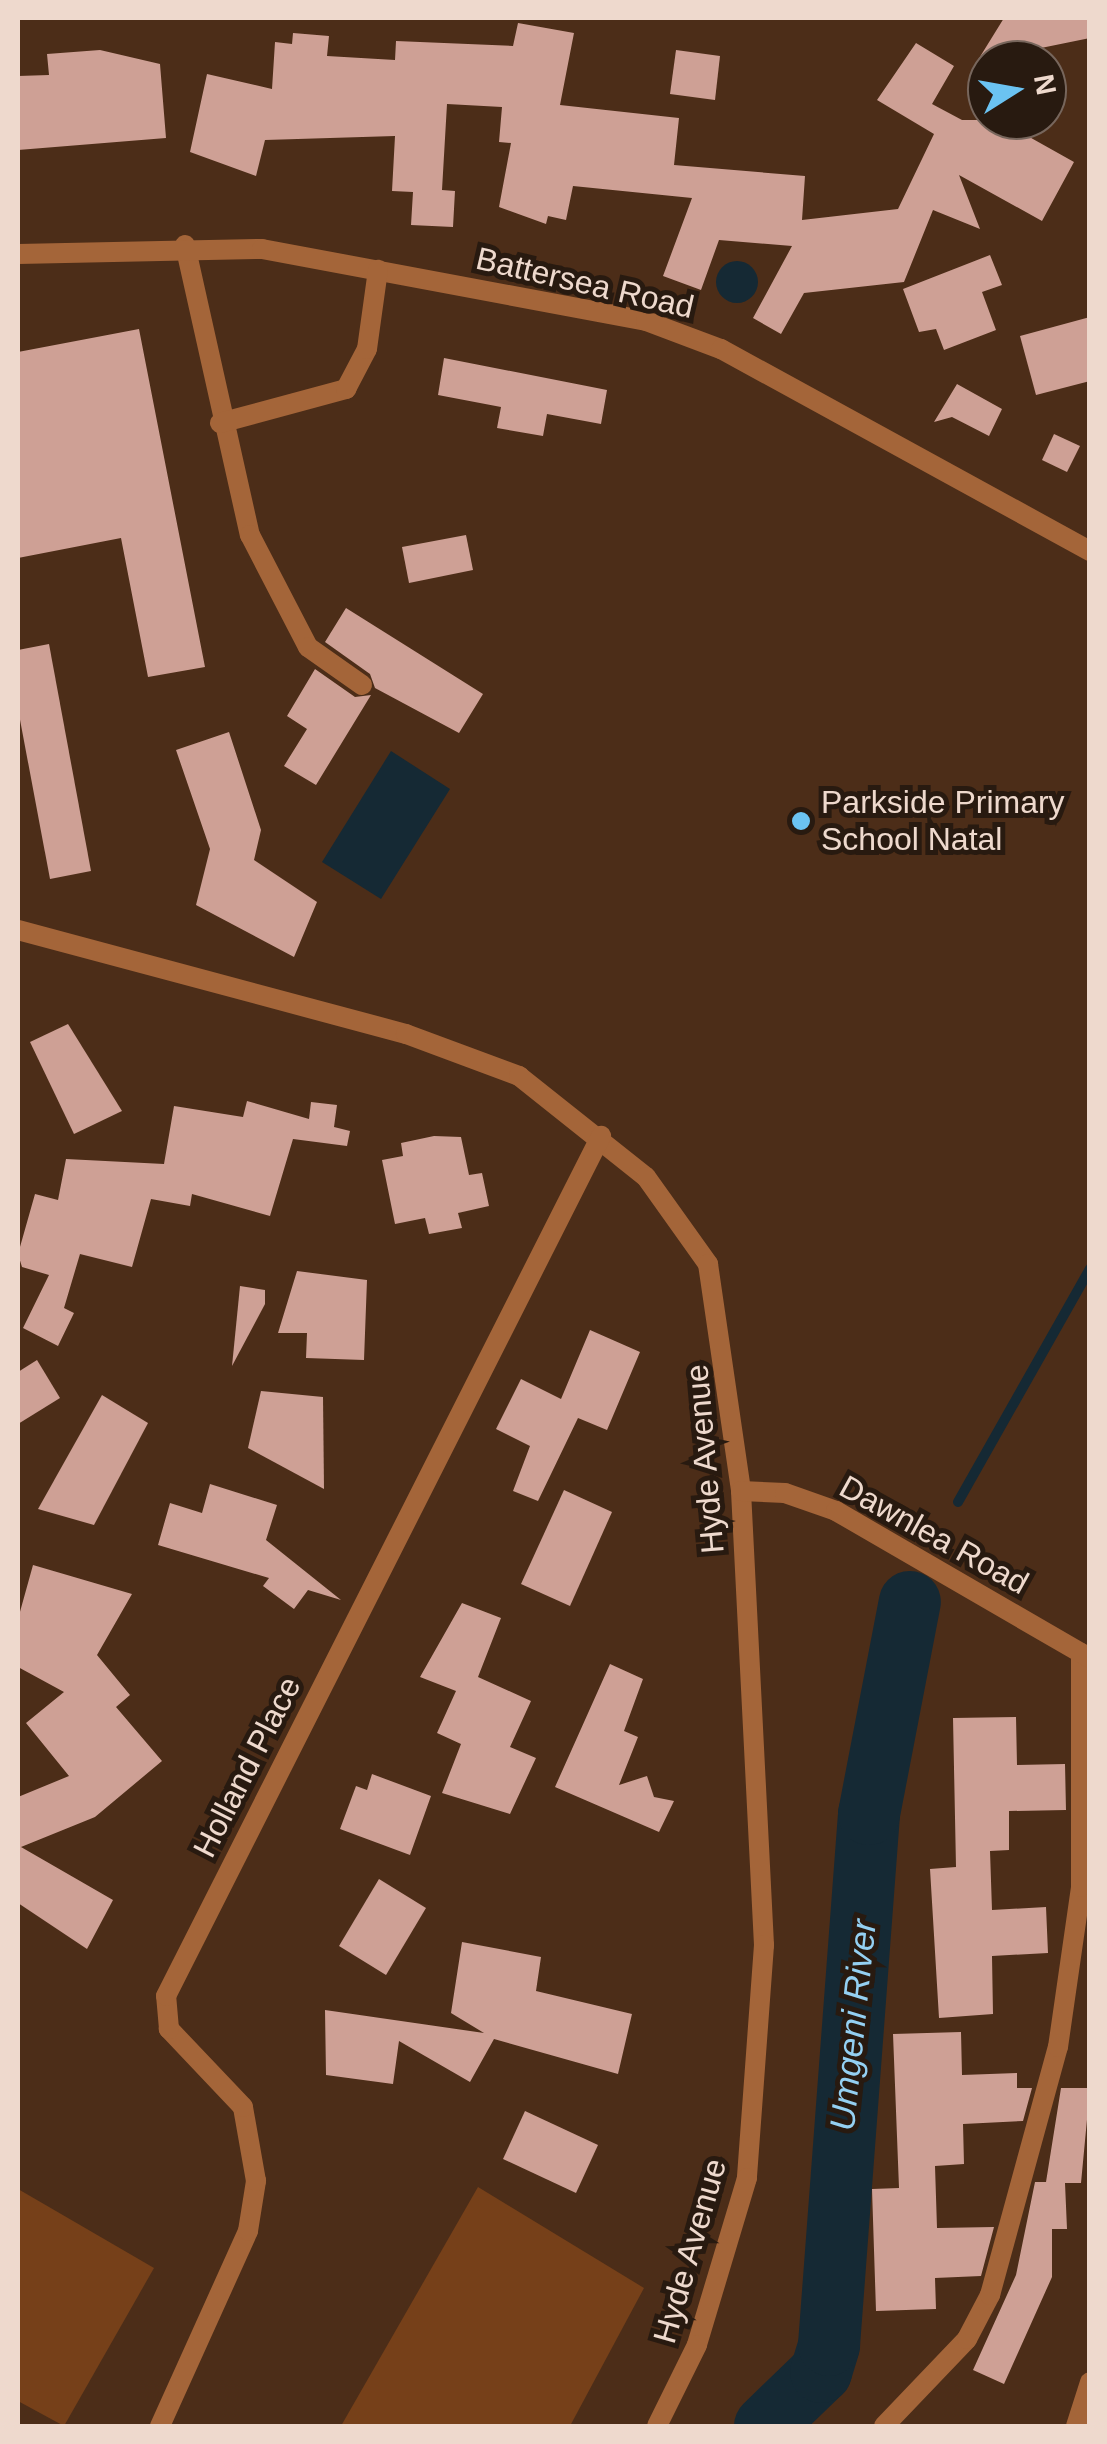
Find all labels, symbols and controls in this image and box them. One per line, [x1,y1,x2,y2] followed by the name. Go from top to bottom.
[967,40,1067,140] north arrow
[1028,72,1062,97] text: N
[472,239,698,327] street label: Battersea Road
[821,784,1065,859] place label: Parkside Primary School Natal
[790,810,812,832] marker: Parkside Primary School Natal
[678,1362,732,1556] street label: Hyde Avenue
[833,1467,1035,1603] street label: Dawnlea Road
[185,1670,309,1864] street label: Holland Place
[821,1917,885,2133] water label: Umgeni River
[645,2154,735,2348] street label: Hyde Avenue

